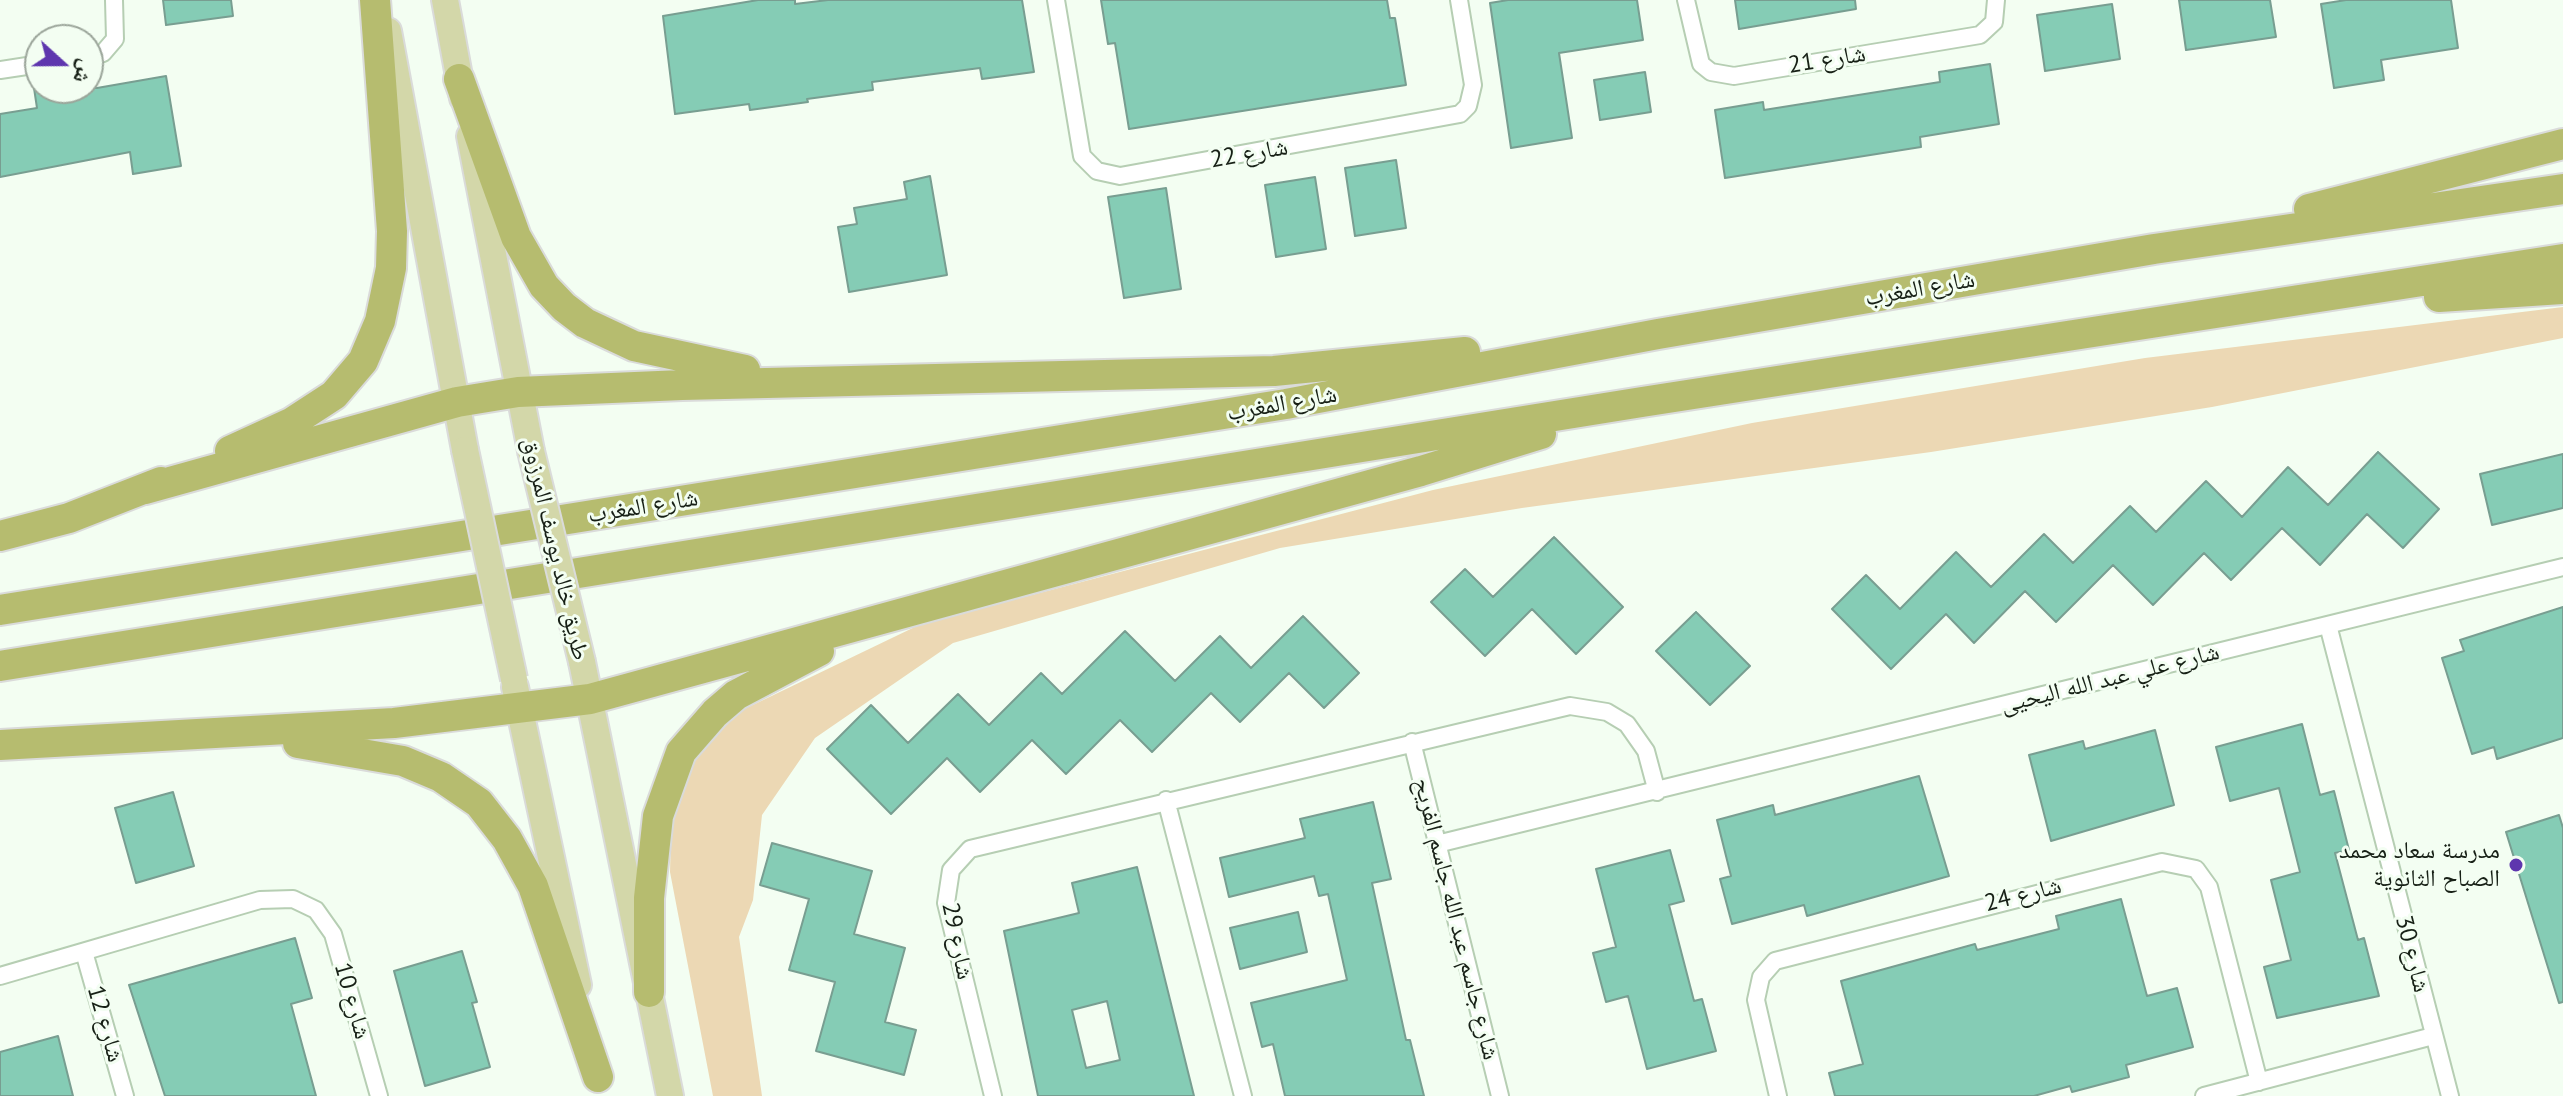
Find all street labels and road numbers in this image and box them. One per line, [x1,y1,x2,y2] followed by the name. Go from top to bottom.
[1786,40,1868,80] street label: شارع 21
[1208,133,1290,175] street label: شارع 22
[1863,265,1977,313] street label: شارع المغرب
[1225,380,1339,428] street label: شارع المغرب
[515,435,595,663] street label: طريق خالد يوسف المرزوق
[586,484,700,530] street label: شارع المغرب
[1998,638,2222,720] street label: شارع علي عبد الله اليحيى
[1407,775,1505,1063] street label: شارع جاسم عبد الله جاسم الفريح
[1982,872,2064,918] street label: شارع 24
[935,900,979,982] street label: شارع 29
[2389,913,2435,995] street label: شارع 30
[327,959,377,1043] street label: شارع 10
[80,982,130,1066] street label: شارع 12

